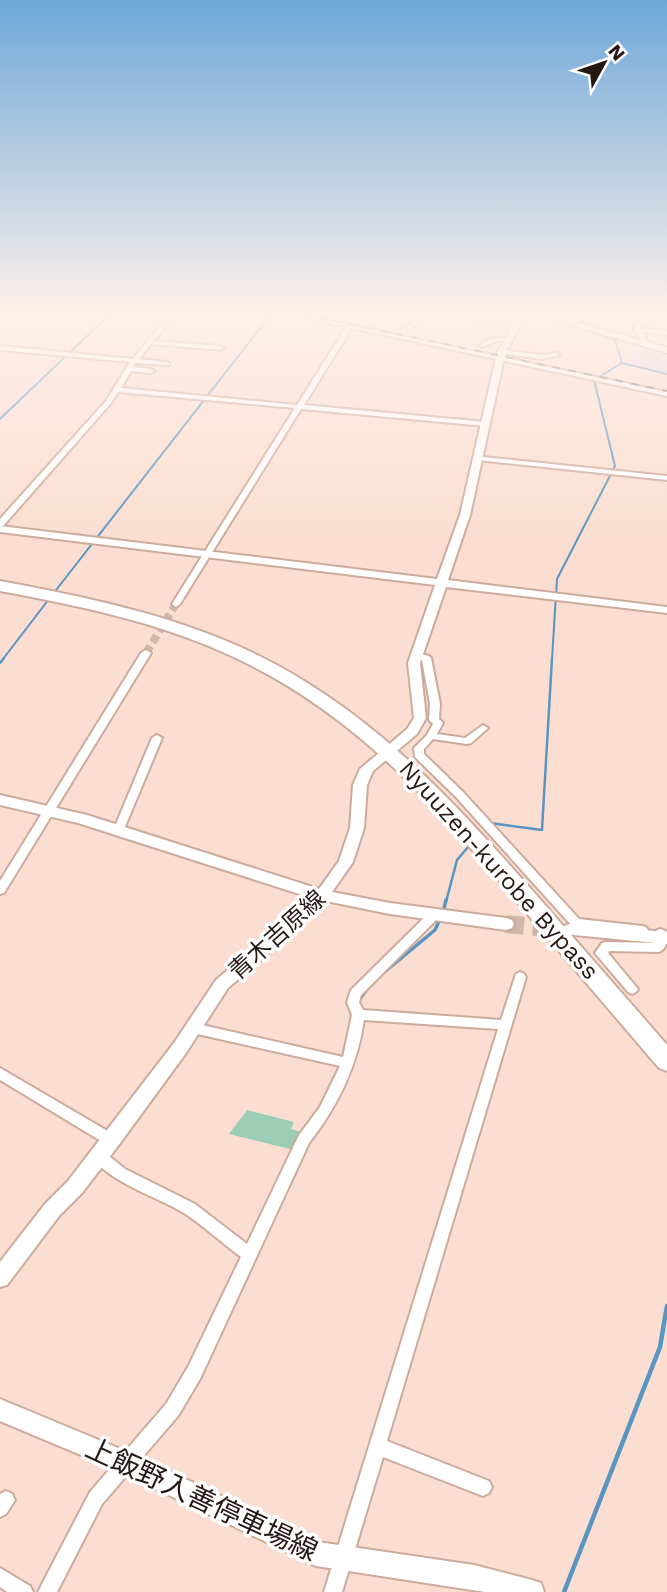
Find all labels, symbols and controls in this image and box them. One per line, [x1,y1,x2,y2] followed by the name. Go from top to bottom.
[569,28,639,98] north arrow
[603,40,630,65] text: N
[393,755,605,985] street label: Nyuuzen-kurobe Bypass
[223,884,331,986] street label: 青木吉原線
[81,1431,323,1568] street label: 上飯野入善停車場線

